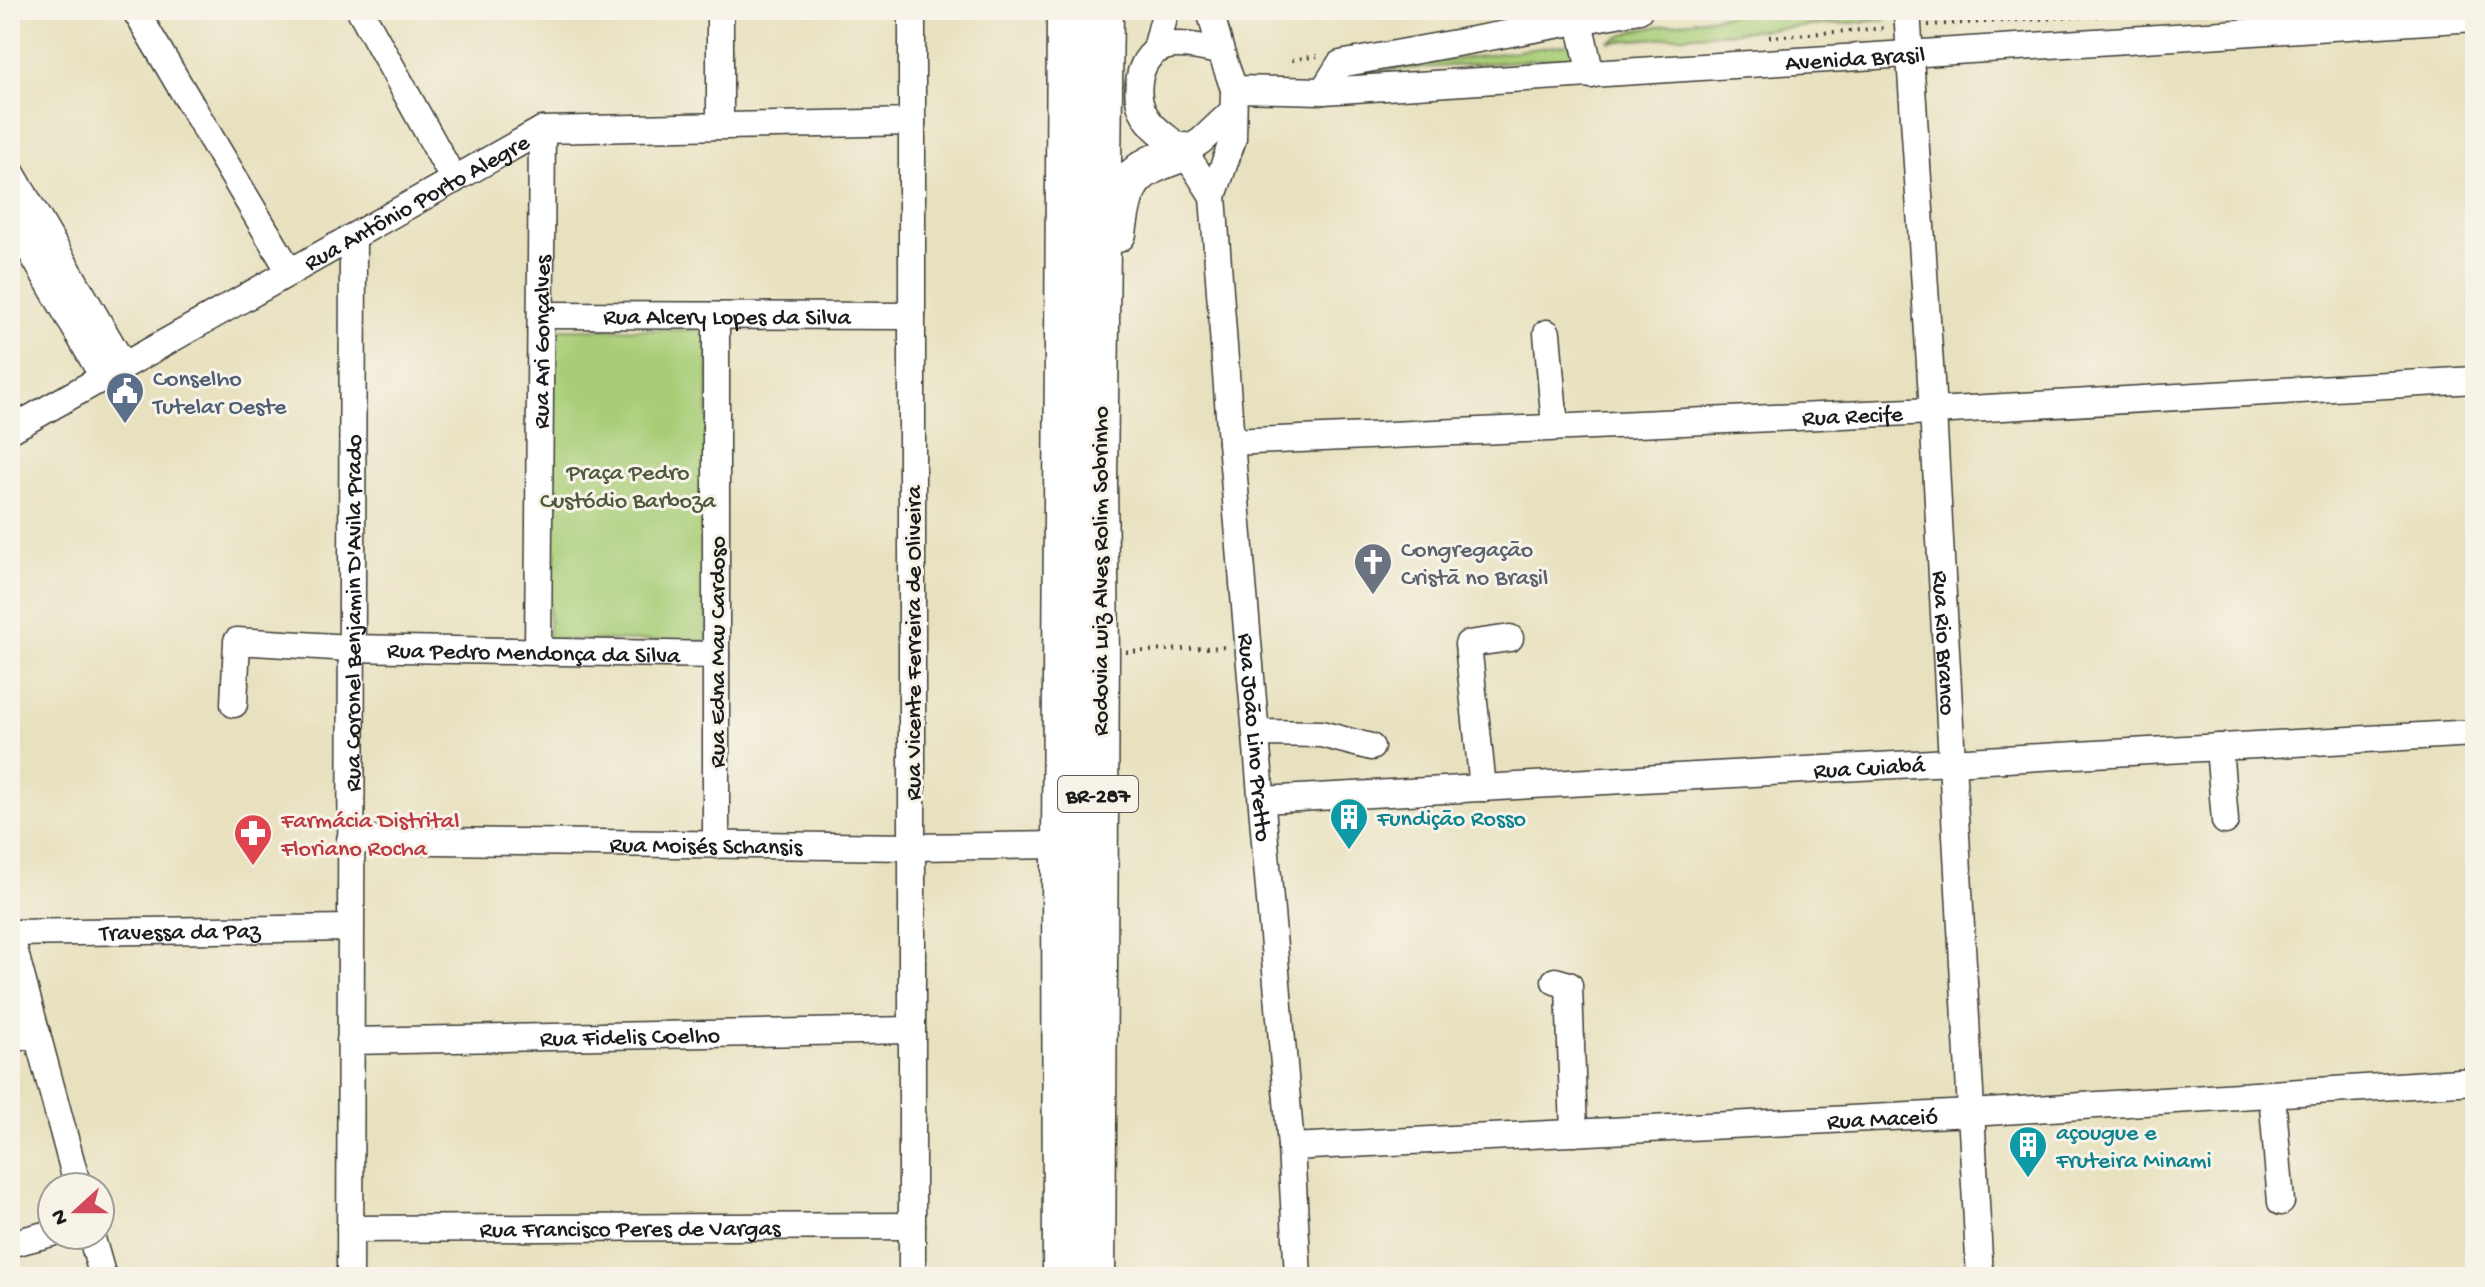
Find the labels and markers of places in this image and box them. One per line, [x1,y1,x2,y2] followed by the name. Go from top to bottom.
[151,366,287,423] place label: Conselho Tutelar Oeste
[104,370,146,425] public building icon: Conselho Tutelar Oeste
[1401,537,1548,594] place label: Congregação Cristã no Brasil
[1352,541,1394,596] church icon: Congregação Cristã no Brasil
[1328,796,1370,851] building icon: Fundição Rosso
[1376,806,1526,835] place label: Fundição Rosso
[280,808,459,865] place label: Farmácia Distrital Floriano Rocha
[232,812,274,867] pharmacy icon: Farmácia Distrital Floriano Rocha
[2055,1120,2212,1177] place label: açougue e Fruteira Minami
[2007,1124,2049,1179] building icon: açougue e Fruteira Minami

